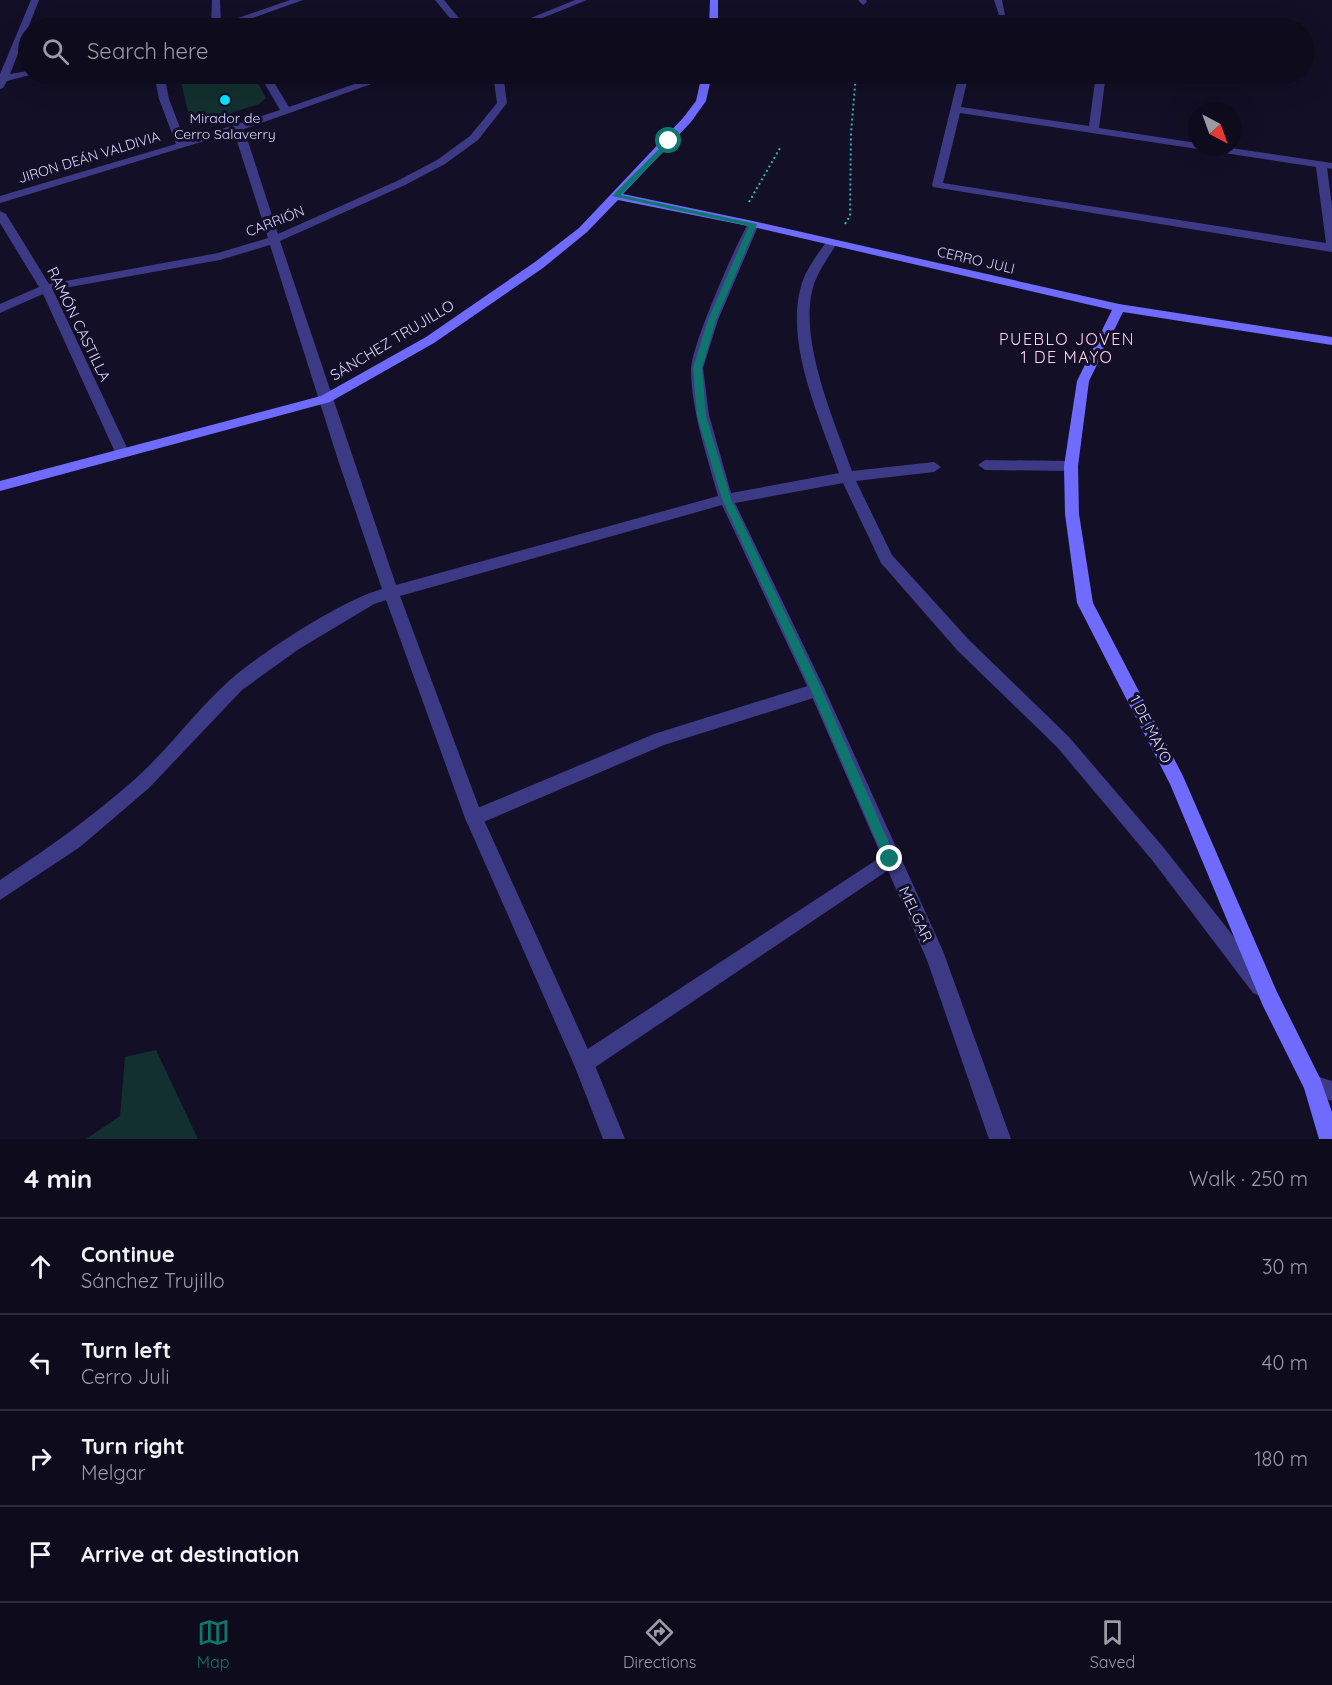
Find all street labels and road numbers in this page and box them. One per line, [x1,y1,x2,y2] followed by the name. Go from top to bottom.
[16,127,162,187] street label: JIRON DEÁN VALDIVIA
[243,202,307,240] street label: CARRIÓN
[935,242,1017,278] street label: CERRO JULI
[43,264,115,385] street label: RAMÓN CASTILLA
[327,296,457,384] street label: SÁNCHEZ TRUJILLO
[1126,692,1176,766] street label: 1 DE MAYO
[895,883,937,945] street label: MELGAR

